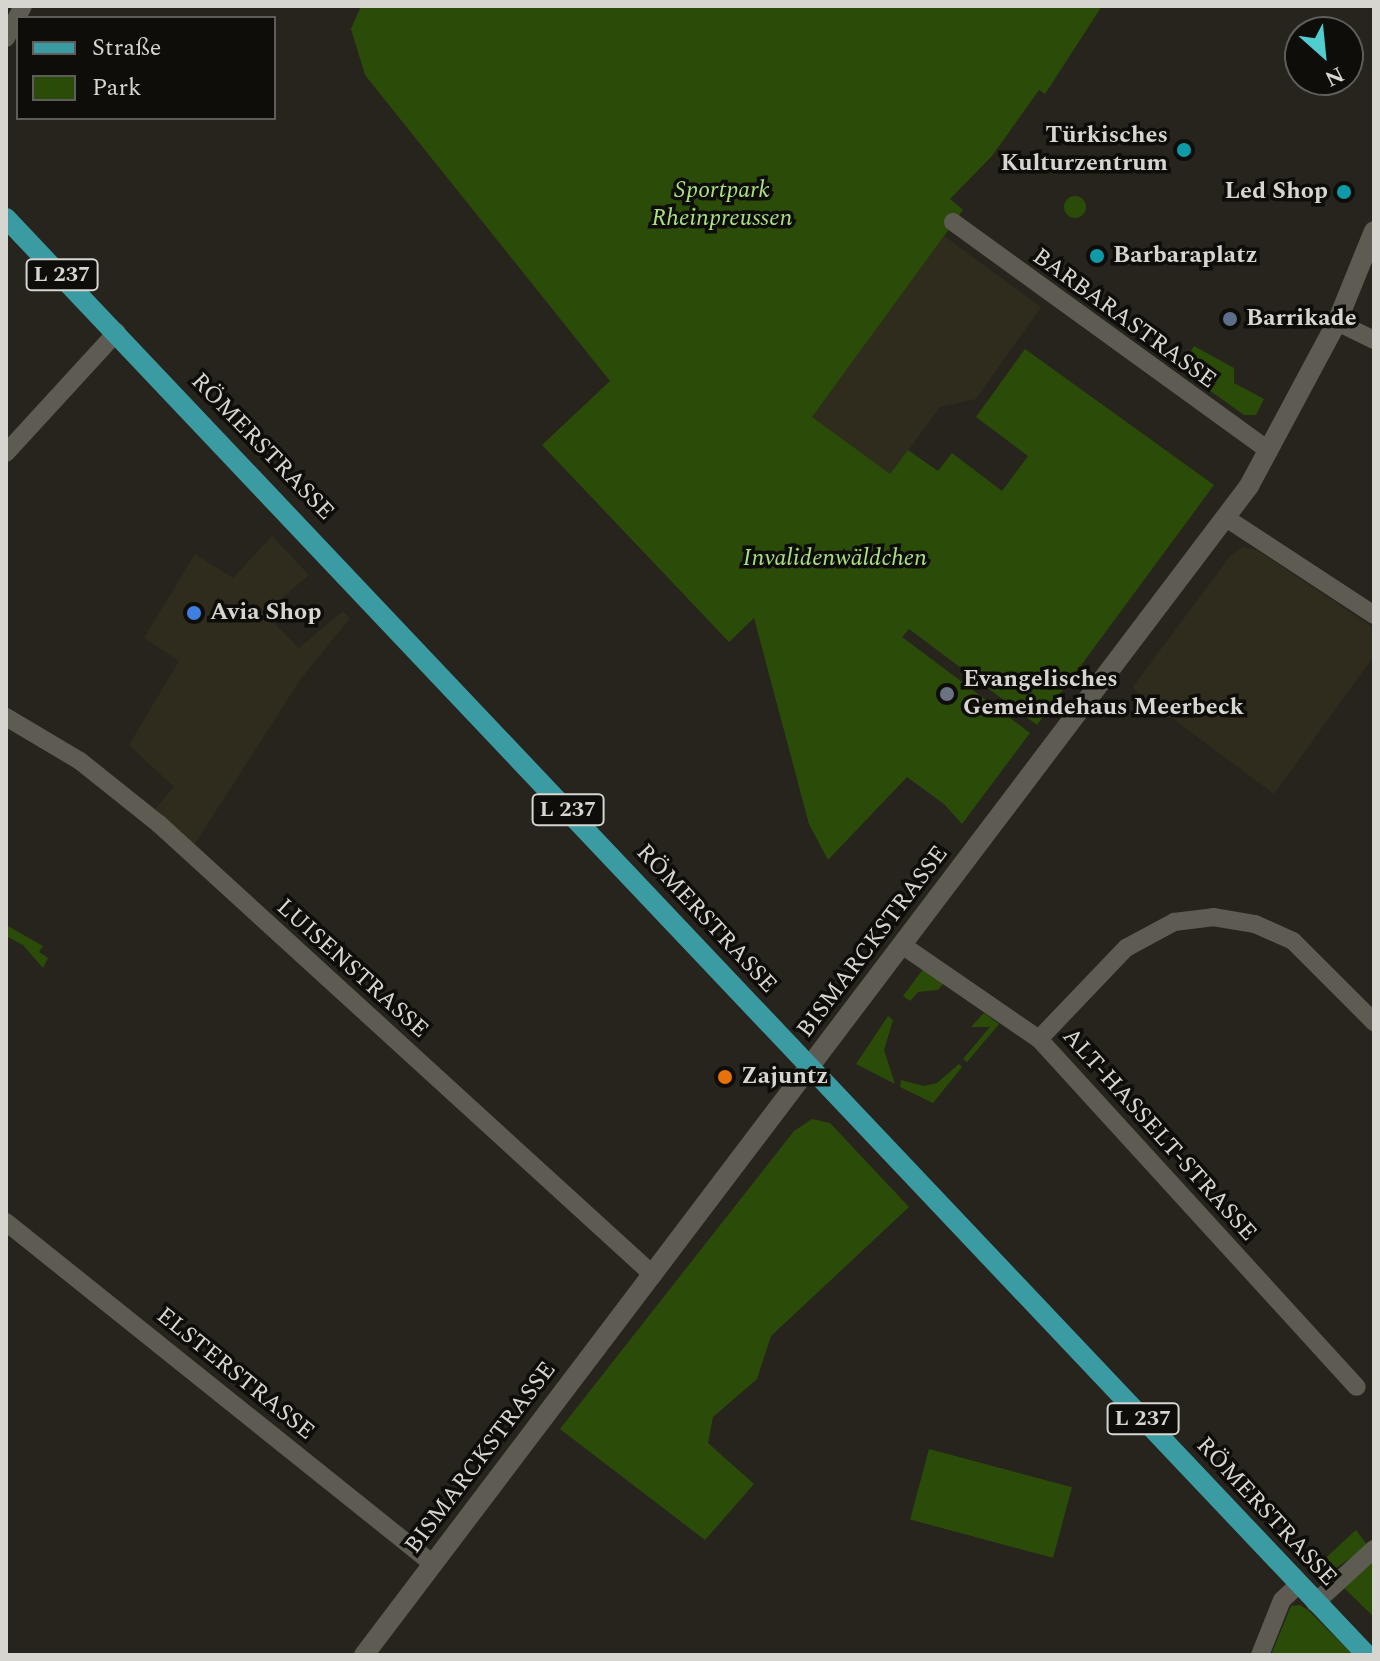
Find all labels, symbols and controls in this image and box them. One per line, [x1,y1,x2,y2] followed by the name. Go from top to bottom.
[16,16,276,120] legend
[1284,16,1364,96] north arrow
[92,30,161,66] text: Straße
[1319,57,1350,95] text: N
[92,70,142,106] text: Park
[1001,122,1168,178] place label: Türkisches Kulturzentrum
[1175,141,1193,159] marker: Türkisches Kulturzentrum
[652,177,792,233] park label: Sportpark Rheinpreussen
[1224,178,1328,206] place label: Led Shop
[1335,183,1353,201] marker: Led Shop
[1113,242,1257,270] place label: Barbaraplatz
[1026,243,1222,395] street label: BARBARASTRASSE
[1088,247,1106,265] marker: Barbaraplatz
[24,257,100,293] road number: L 237
[1246,305,1357,333] place label: Barrikade
[1221,310,1239,328] marker: Barrikade
[184,367,340,527] street label: RÖMERSTRASSE
[743,545,927,573] park label: Invalidenwäldchen
[210,599,321,627] place label: Avia Shop
[185,604,203,622] marker: Avia Shop
[963,666,1244,722] place label: Evangelisches Gemeindehaus Meerbeck
[938,685,956,703] marker: Evangelisches Gemeindehaus Meerbeck
[530,792,606,828] road number: L 237
[629,838,783,1000] street label: RÖMERSTRASSE
[791,840,955,1044] street label: BISMARCKSTRASSE
[270,893,434,1045] street label: LUISENSTRASSE
[1056,1022,1262,1248] street label: ALT-HASSELT-STRASSE
[741,1063,828,1091] place label: Zajuntz
[716,1068,734,1086] marker: Zajuntz
[150,1301,320,1447] street label: ELSTERSTRASSE
[399,1356,563,1560] street label: BISMARCKSTRASSE
[1105,1401,1181,1437] road number: L 237
[1189,1431,1343,1593] street label: RÖMERSTRASSE

